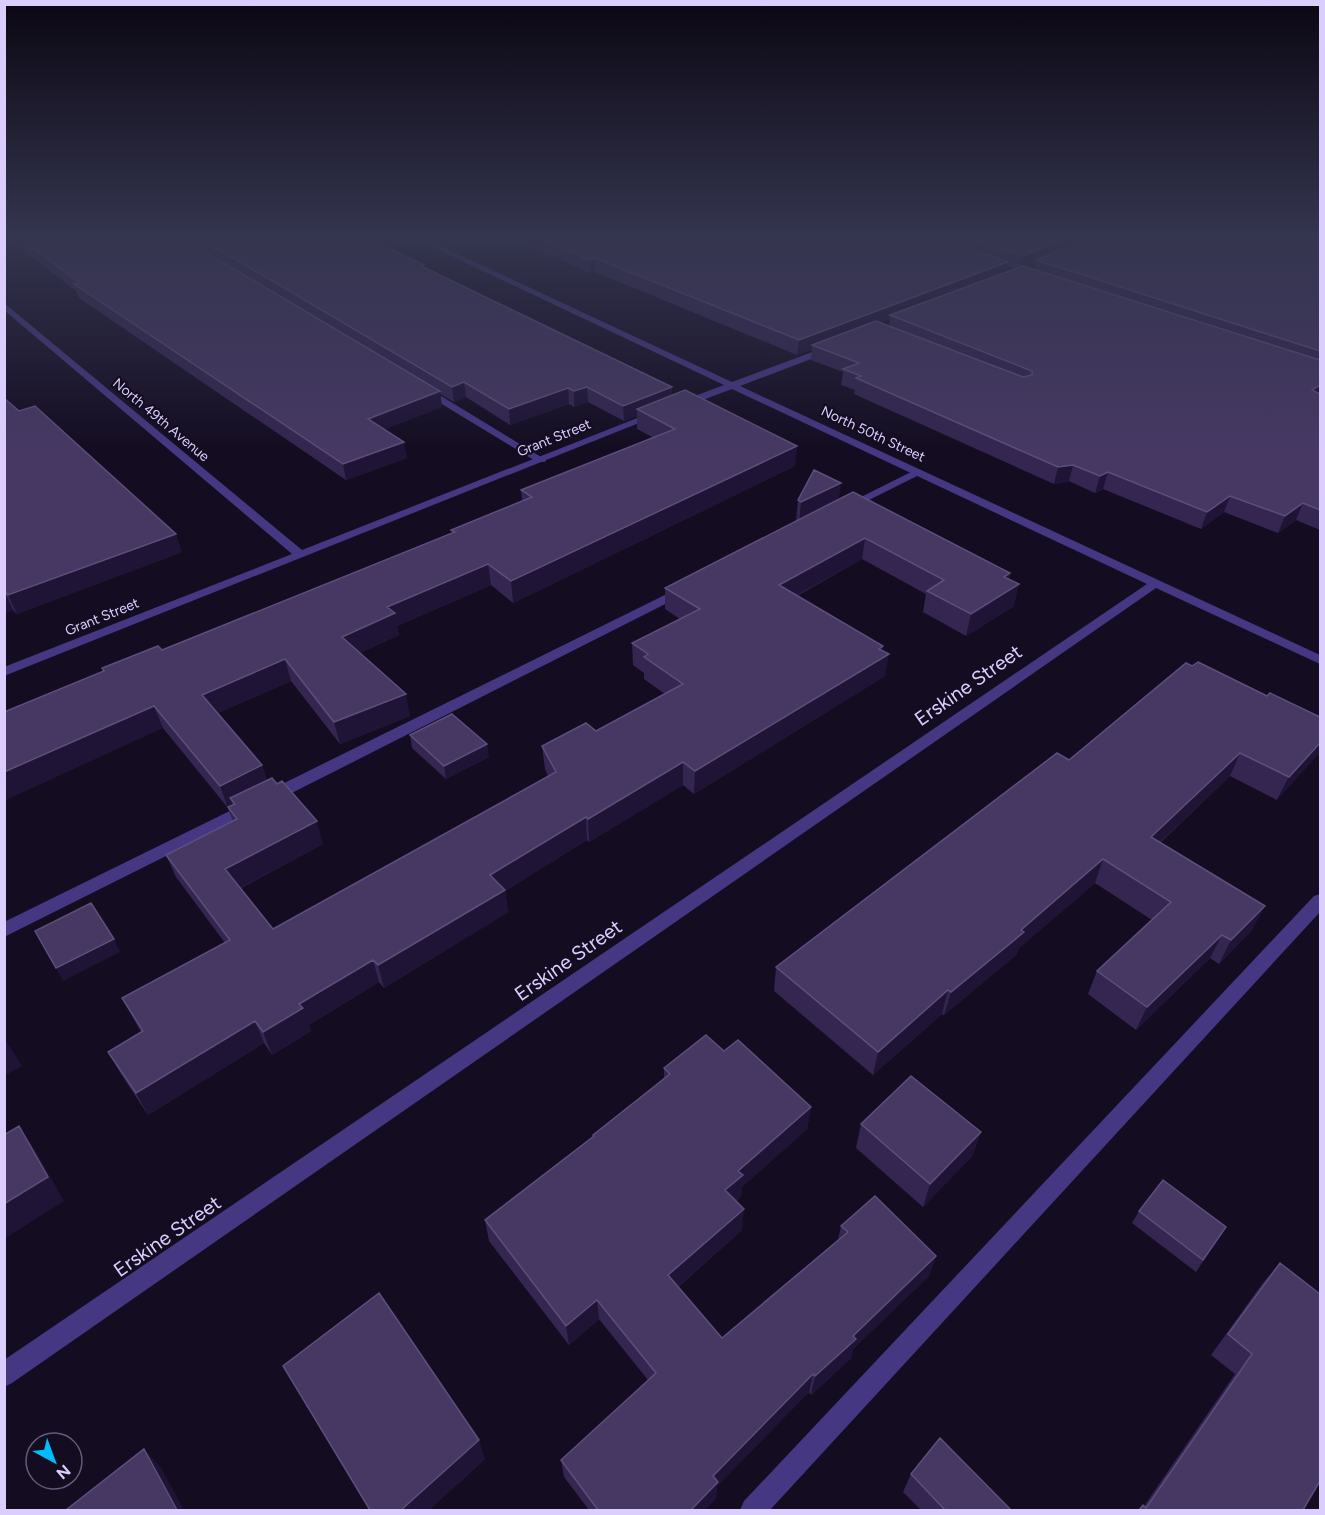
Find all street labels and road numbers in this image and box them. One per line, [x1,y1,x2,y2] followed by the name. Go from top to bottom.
[109,375,213,466] street label: North 49th Avenue
[818,402,928,466] street label: North 50th Street
[515,415,593,461] street label: Grant Street
[63,594,141,640] street label: Grant Street
[910,639,1026,731] street label: Erskine Street
[510,914,626,1006] street label: Erskine Street
[109,1190,225,1282] street label: Erskine Street

